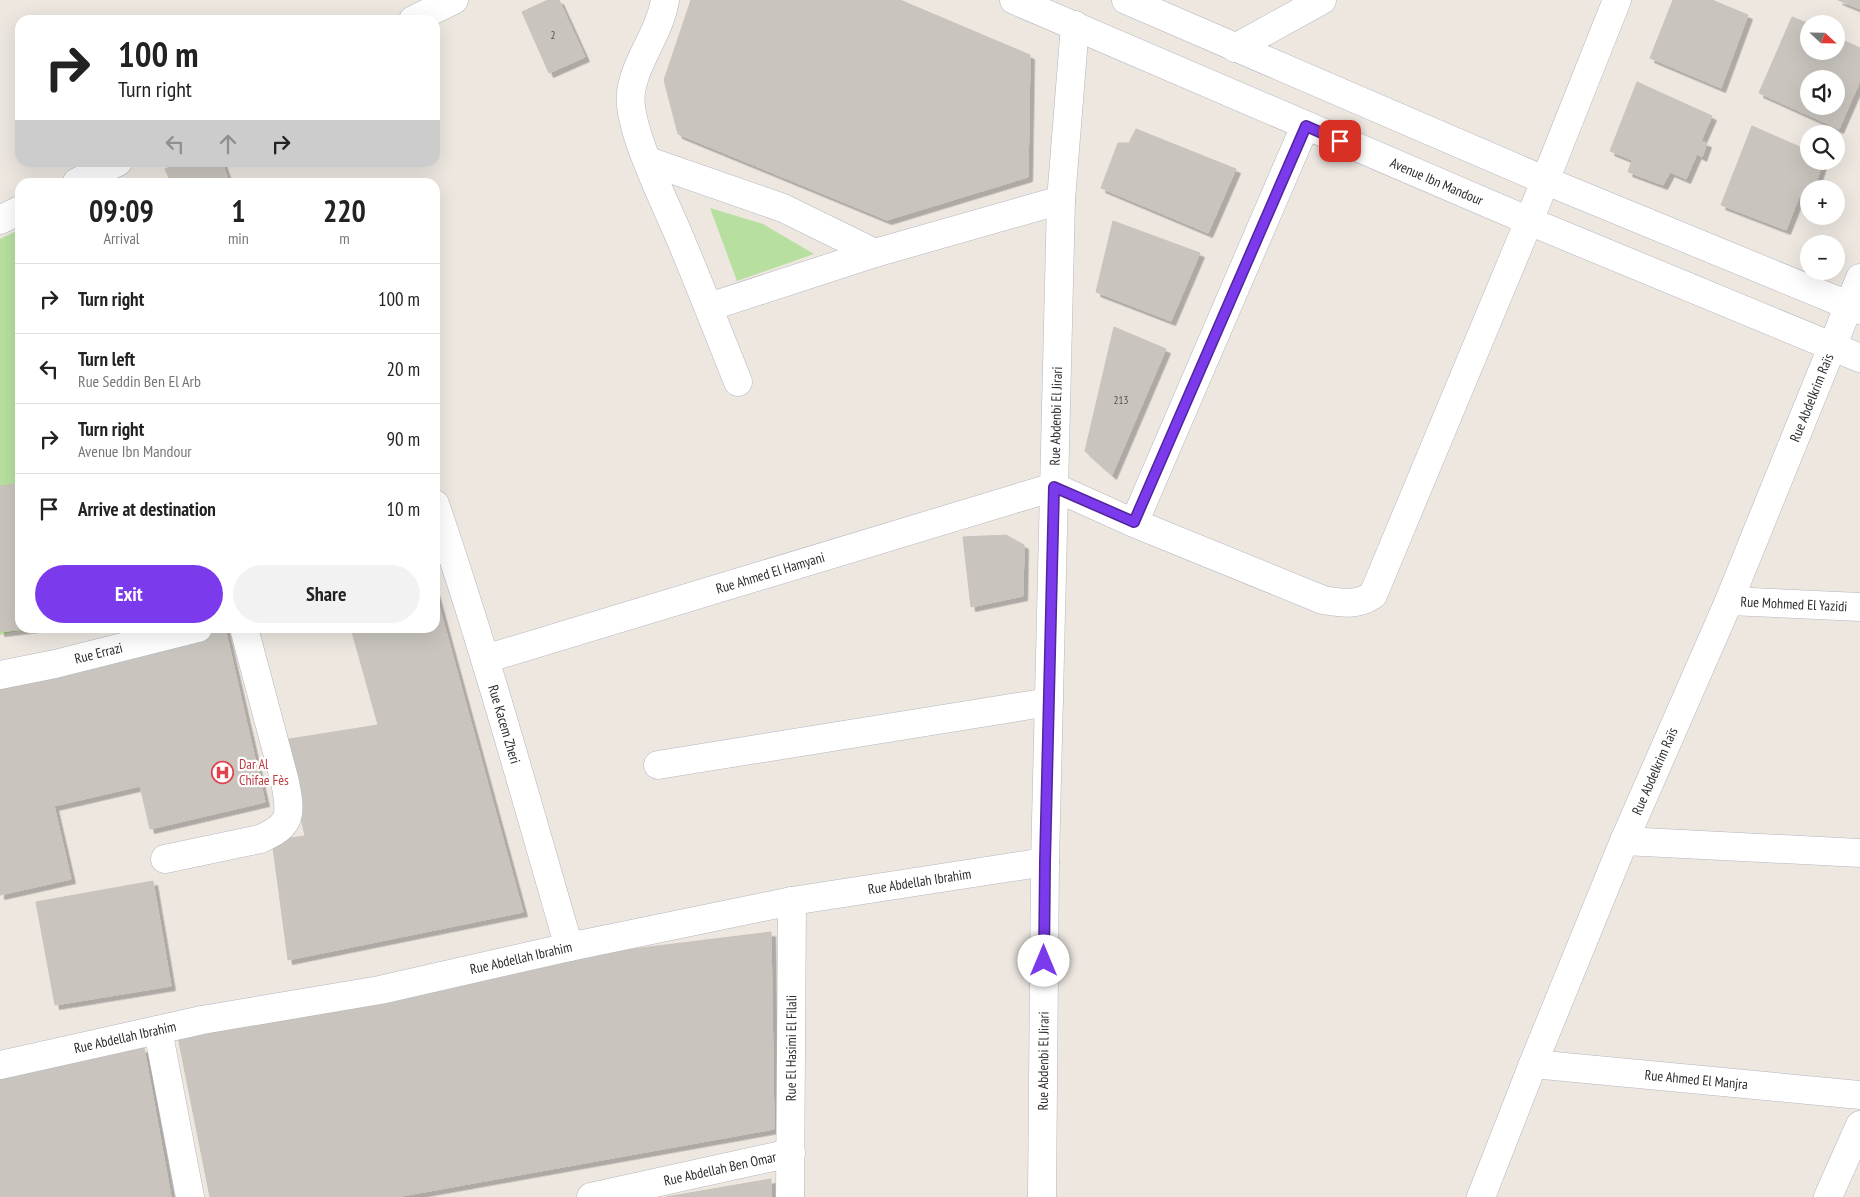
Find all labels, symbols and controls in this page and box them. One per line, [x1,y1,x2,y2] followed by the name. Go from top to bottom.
[1800,15,1845,60] north arrow
[1800,15,1845,280] map controls
[551,28,556,42] house number: 2
[118,31,199,77] text: 100 m
[35,35,100,100] icon: right
[1800,70,1845,115] button: sound
[118,75,192,103] text: Turn right
[1319,120,1361,162] pin
[1800,125,1845,170] button: search
[1326,127,1354,155] icon: arrive
[161,130,189,158] icon: left
[214,130,242,158] icon: ahead
[267,130,295,158] icon: right
[1387,153,1486,209] street label: Avenue Ibn Mandour
[1800,180,1845,225] button: +
[89,191,154,230] text: 09:09
[231,191,246,230] text: 1
[323,191,366,230] text: 220
[103,228,140,248] text: Arrival
[228,228,249,248] text: min
[339,228,350,248] text: m
[1800,235,1845,280] button: −
[35,285,63,313] icon: right
[78,287,144,311] text: Turn right
[378,287,420,311] text: 100 m
[78,347,135,371] text: Turn left
[1786,351,1837,444] street label: Rue Abdelkrim Raïs
[35,355,63,383] icon: left
[387,357,420,381] text: 20 m
[1046,366,1066,466] street label: Rue Abdenbi El Jirari
[78,371,201,391] text: Rue Seddin Ben El Arb
[1114,393,1128,407] house number: 213
[78,417,144,441] text: Turn right
[35,425,63,453] icon: right
[387,427,420,451] text: 90 m
[78,441,192,461] text: Avenue Ibn Mandour
[35,495,63,523] icon: arrive
[78,497,216,521] text: Arrive at destination
[387,497,420,521] text: 10 m
[714,548,827,598] street label: Rue Ahmed El Hamyani
[35,565,223,623] button: Exit
[233,565,420,623] button: Share
[1740,593,1848,615] street label: Rue Mohmed El Yazidi
[73,638,125,668] street label: Rue Errazi
[484,683,525,766] street label: Rue Kacem Zheri
[1628,724,1682,818] street label: Rue Abdelkrim Raïs
[239,755,289,789] place label: Dar Al Chifae Fès
[211,760,235,784] hospital icon: Dar Al Chifae Fès
[867,865,972,898] street label: Rue Abdellah Ibrahim
[1017,934,1069,986] position arrow
[468,938,574,978] street label: Rue Abdellah Ibrahim
[782,995,800,1101] street label: Rue El Hasimi El Filali
[1034,1011,1053,1111] street label: Rue Abdenbi El Jirari
[72,1017,178,1057] street label: Rue Abdellah Ibrahim
[1644,1066,1749,1093] street label: Rue Ahmed El Manjra
[662,1147,778,1190] street label: Rue Abdellah Ben Omar

